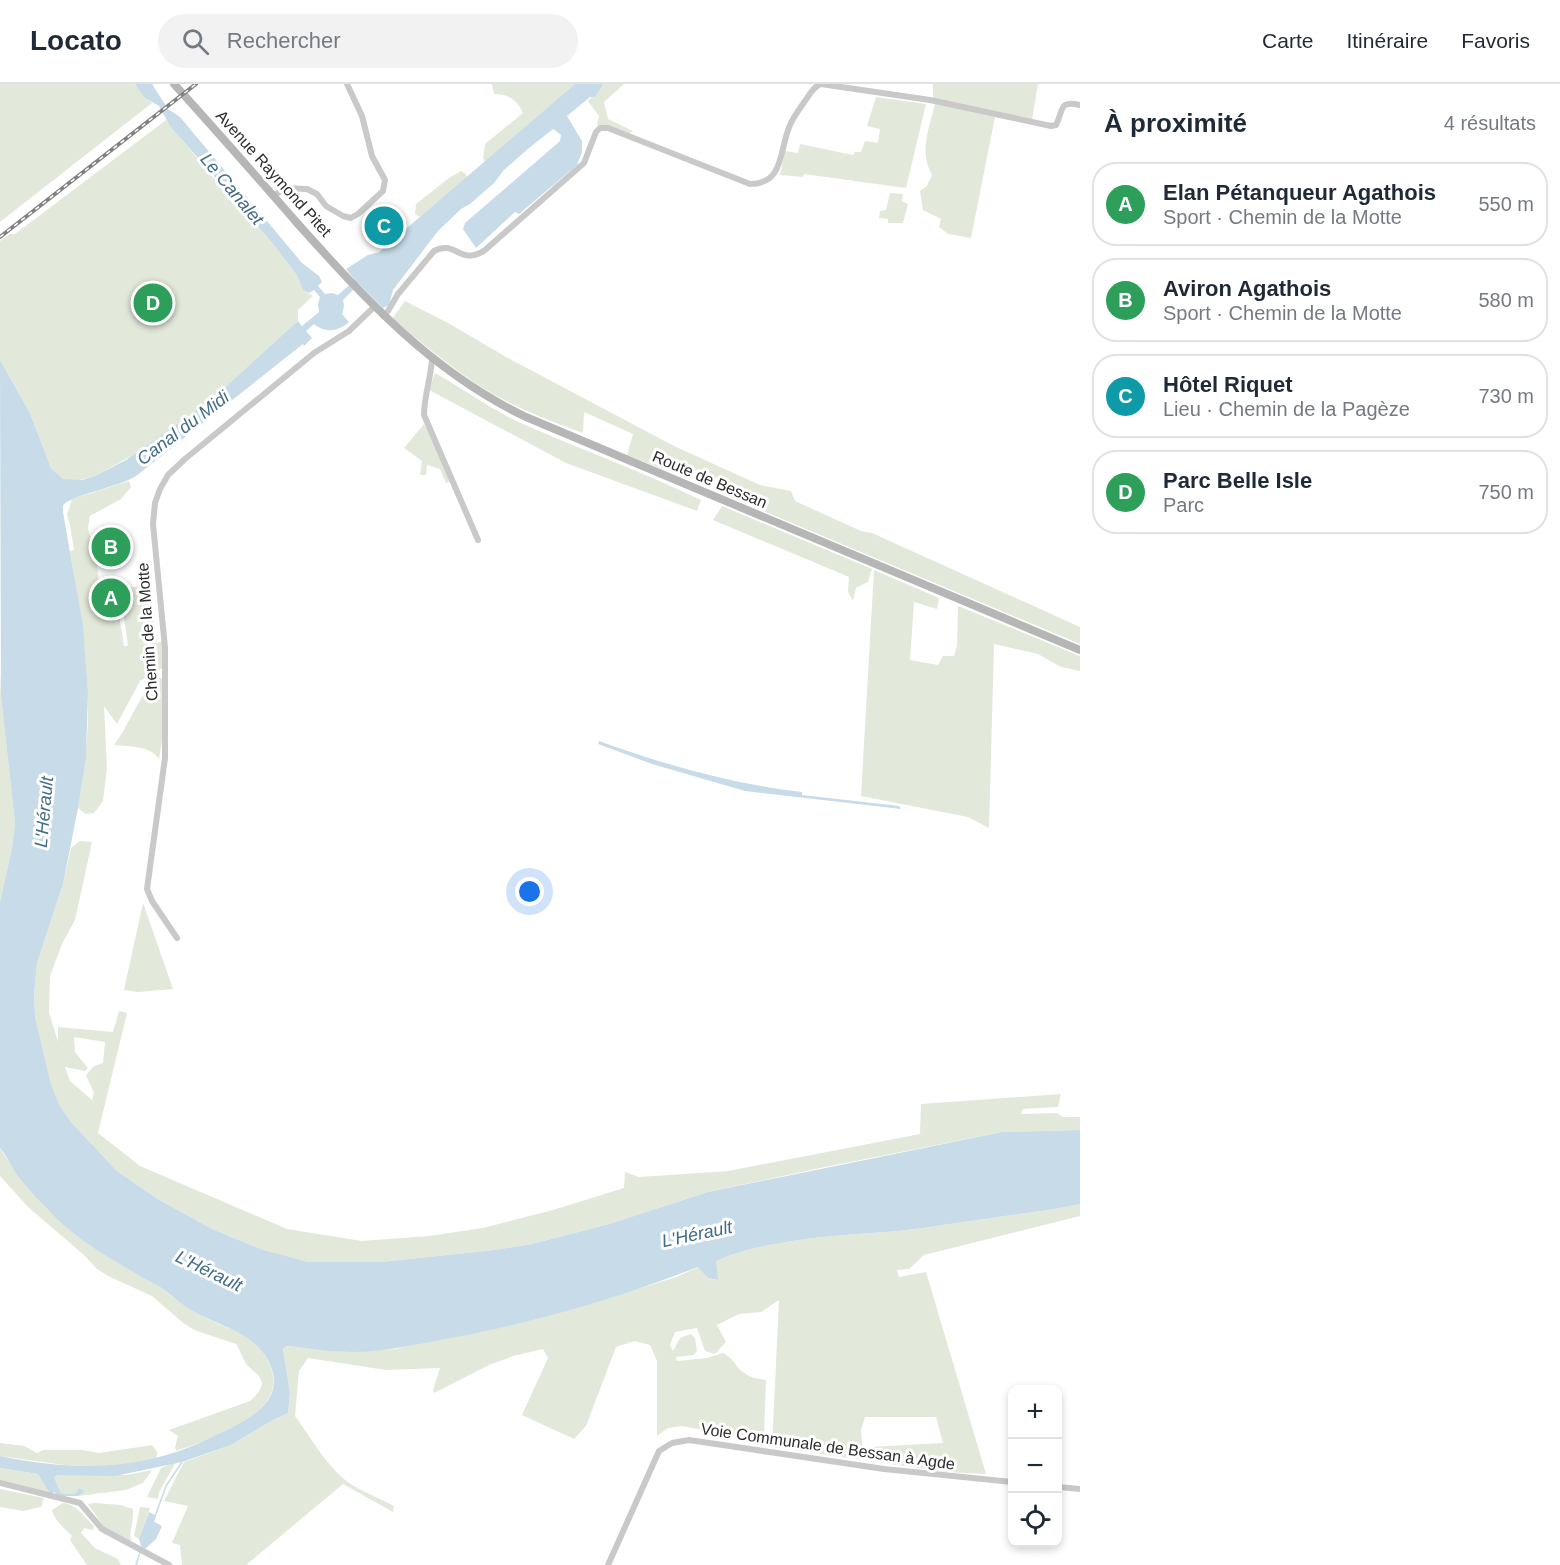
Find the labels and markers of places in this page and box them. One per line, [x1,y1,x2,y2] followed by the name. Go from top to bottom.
[364,204,404,248] pin: C
[134,280,172,326] pin: D
[92,524,130,570] pin: B
[92,576,130,620] pin: A

